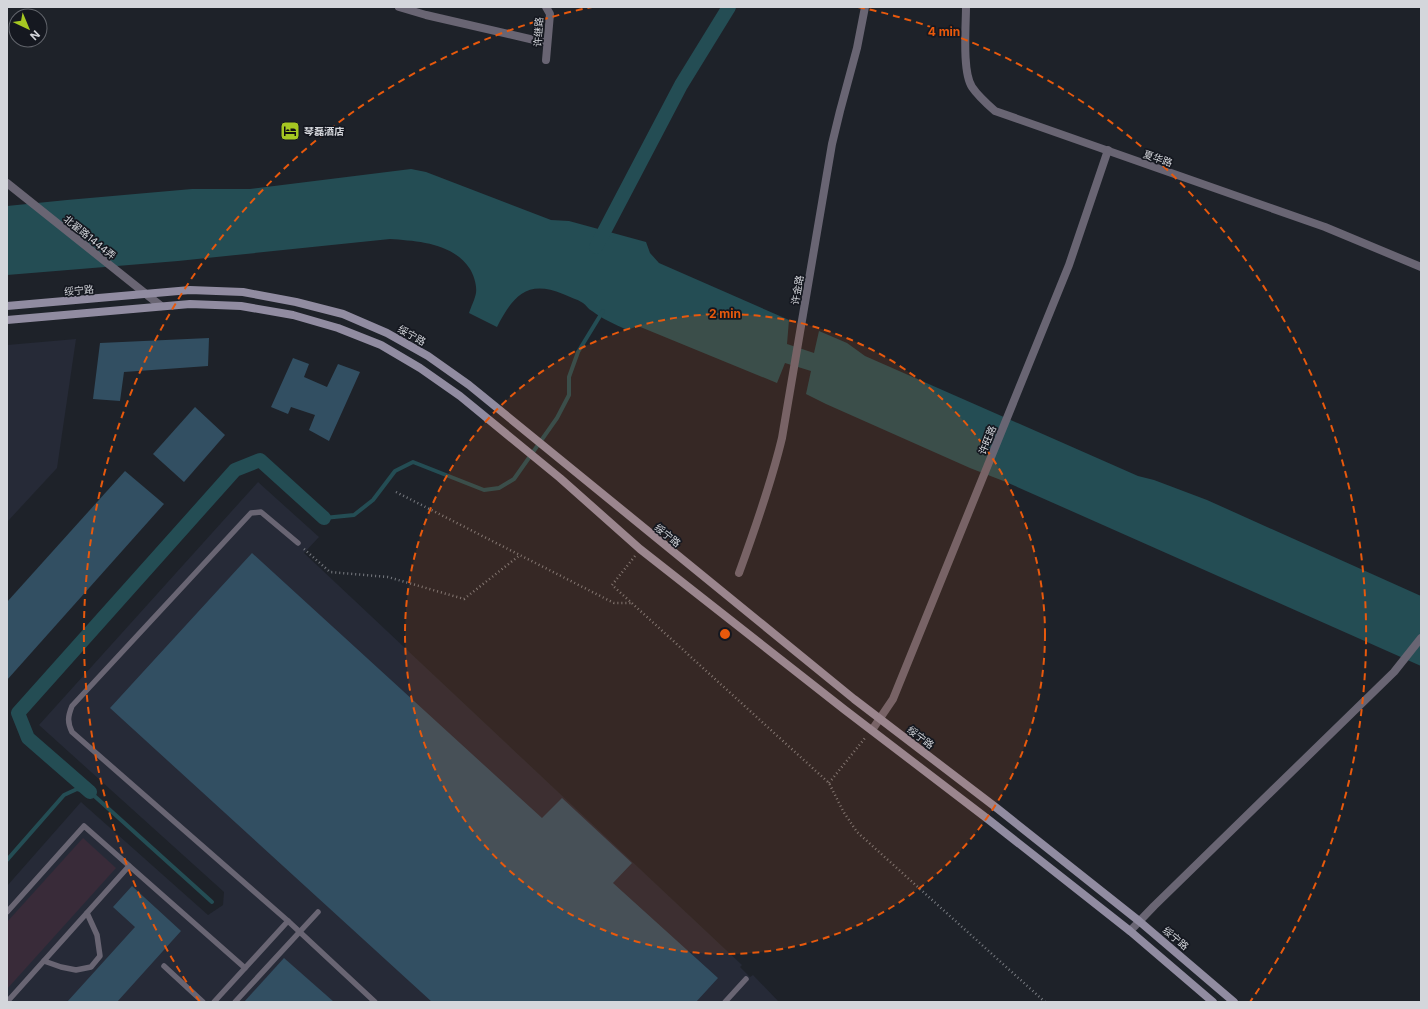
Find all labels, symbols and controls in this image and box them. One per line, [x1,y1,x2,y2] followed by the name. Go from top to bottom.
[8,8,48,48] north arrow
[531,17,545,47] street label: 许继路
[928,24,960,39] text: 4 min
[27,27,43,43] text: N
[279,120,301,142] hotel icon: 琴磊酒店
[304,125,344,137] place label: 琴磊酒店
[1142,147,1174,169] street label: 夏华路
[62,212,118,262] street label: 北翟路1444弄
[788,274,806,306] street label: 许金路
[64,283,94,297] street label: 绥宁路
[709,306,741,321] text: 2 min
[396,322,428,348] street label: 绥宁路
[976,424,998,456] street label: 许旺路
[653,521,683,549] street label: 绥宁路
[718,627,732,641] centre of rings
[905,723,937,751] street label: 绥宁路
[1161,924,1191,952] street label: 绥宁路

